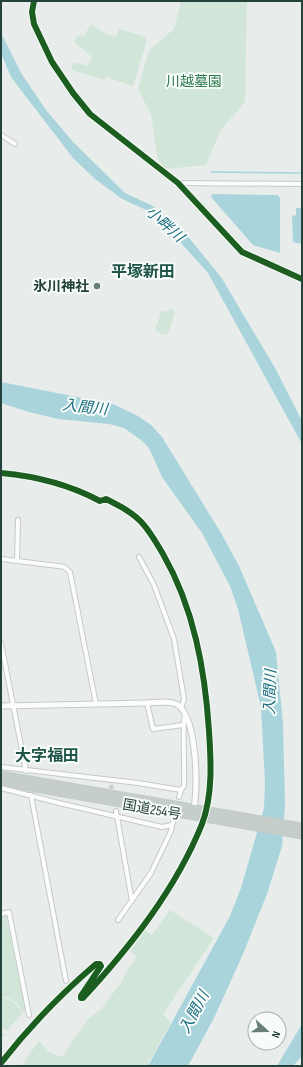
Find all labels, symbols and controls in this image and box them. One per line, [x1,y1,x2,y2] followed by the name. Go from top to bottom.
[166,73,222,90] park label: 川越墓園
[142,202,189,248] water label: 小畔川
[111,263,175,282] district label: 平塚新田
[33,278,89,295] place label: 氷川神社
[92,281,102,291] marker: 氷川神社
[62,396,110,420] water label: 入間川
[260,667,281,715] water label: 入間川
[15,747,79,766] district label: 大字福田
[121,796,183,823] street label: 国道254号
[175,986,214,1037] water label: 入間川
[247,1011,287,1051] north arrow
[269,1029,283,1040] text: N

